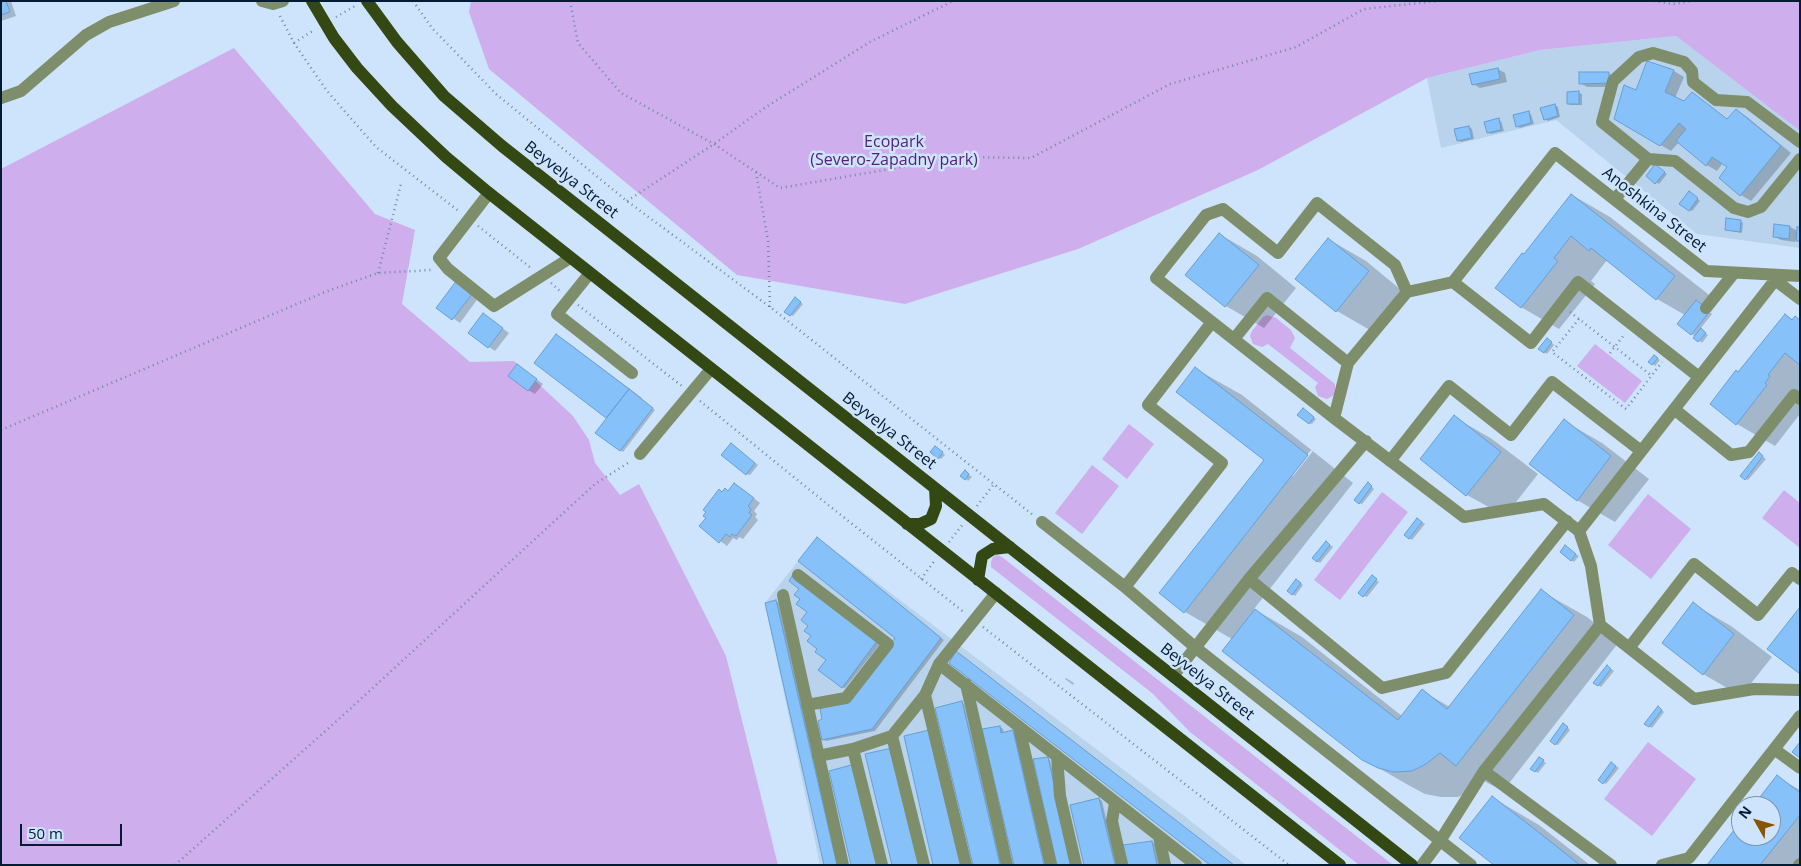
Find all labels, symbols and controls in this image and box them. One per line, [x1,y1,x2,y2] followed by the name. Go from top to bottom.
[810,132,978,170] park label: Ecopark (Severo-Zapadny park)
[520,137,622,223] street label: Beyvelya Street
[1598,163,1710,257] street label: Anoshkina Street
[838,388,940,474] street label: Beyvelya Street
[1156,639,1258,725] street label: Beyvelya Street
[1731,796,1781,846] north arrow
[1734,802,1756,822] text: N
[22,814,125,846] scale bar
[28,823,63,843] text: 50 m

